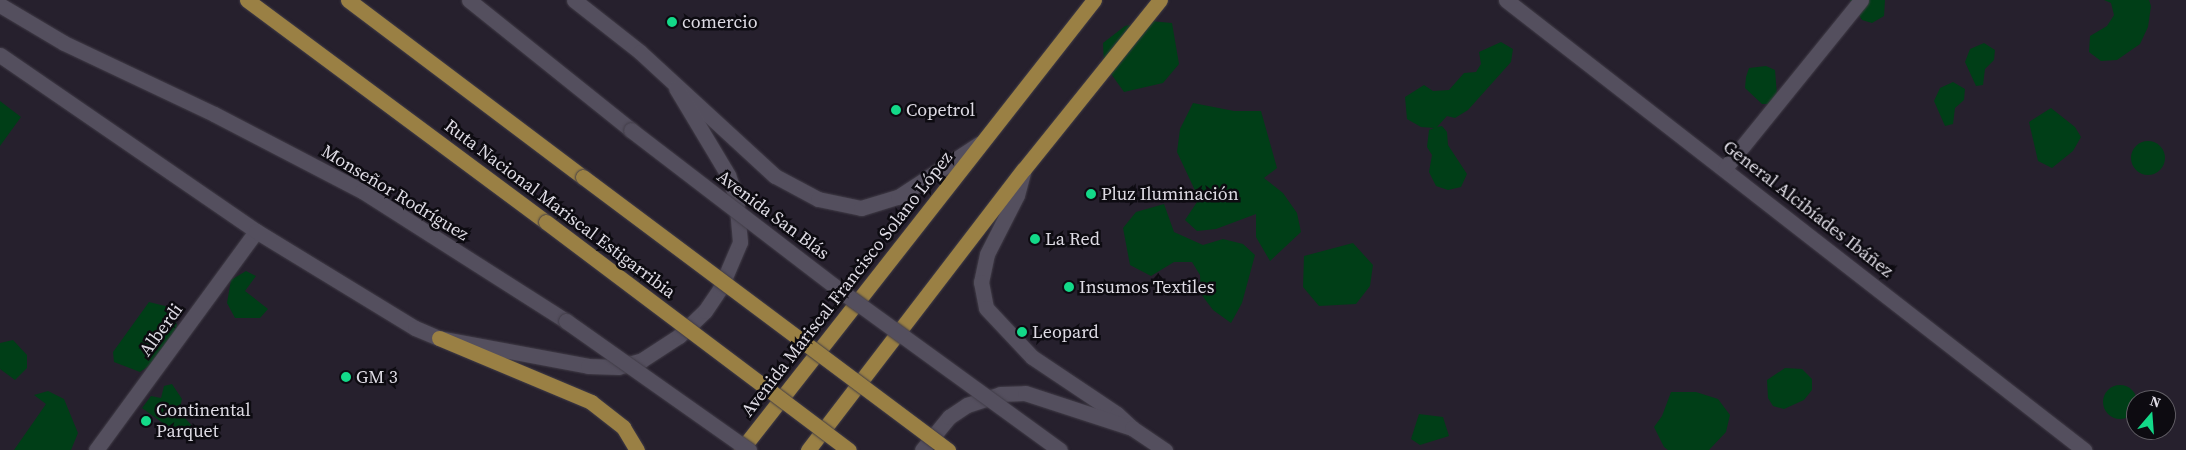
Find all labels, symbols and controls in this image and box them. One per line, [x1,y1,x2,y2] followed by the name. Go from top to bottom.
[682,11,758,33] place label: comercio
[666,16,678,28] marker: comercio
[906,99,975,121] place label: Copetrol
[890,104,902,116] marker: Copetrol
[440,115,680,303] street label: Ruta Nacional Mariscal Estigarribia
[1719,136,1897,282] street label: General Alcibíades Ibáñez
[317,141,473,245] street label: Monseñor Rodríguez
[737,147,957,421] street label: Avenida Mariscal Francisco Solano López
[713,166,833,264] street label: Avenida San Blás
[1101,183,1239,205] place label: Pluz Iluminación
[1085,188,1097,200] marker: Pluz Iluminación
[1045,228,1100,250] place label: La Red
[1029,233,1041,245] marker: La Red
[1079,276,1215,298] place label: Insumos Textiles
[1063,281,1075,293] marker: Insumos Textiles
[135,299,187,361] street label: Alberdi
[1032,321,1099,343] place label: Leopard
[1016,326,1028,338] marker: Leopard
[356,366,398,388] place label: GM 3
[340,371,352,383] marker: GM 3
[2126,390,2176,440] north arrow
[2147,391,2163,413] text: N
[156,400,251,442] place label: Continental Parquet
[140,415,152,427] marker: Continental Parquet

